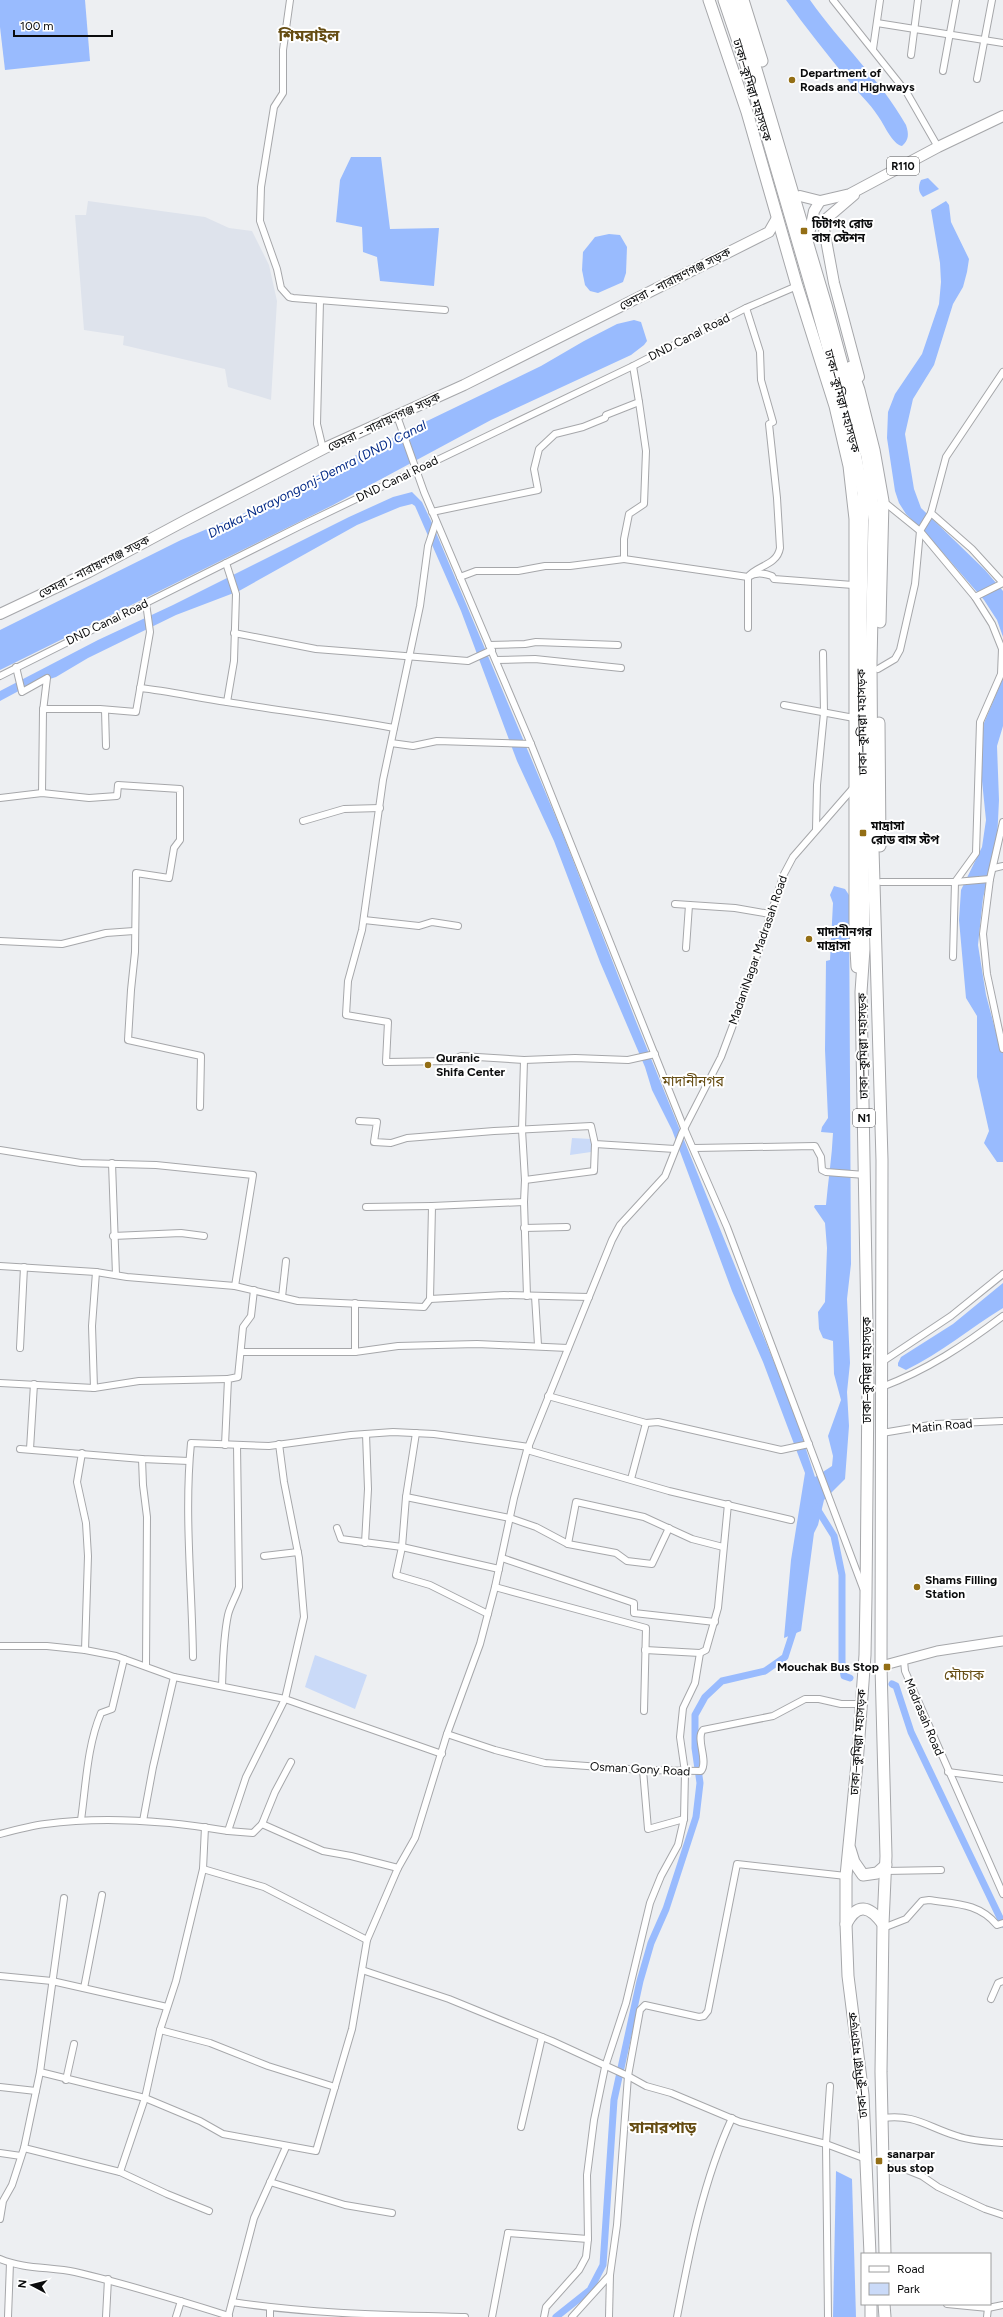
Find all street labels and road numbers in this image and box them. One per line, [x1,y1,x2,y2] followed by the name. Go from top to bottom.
[729,36,775,143] street label: ঢাকা–কুমিল্লা মহাসড়ক
[887,157,919,175] road number: R110
[617,245,733,313] street label: ডেমরা - নারায়ণগঞ্জ সড়ক
[646,310,732,364] street label: DND Canal Road
[820,347,864,455] street label: ঢাকা–কুমিল্লা মহাসড়ক
[325,390,443,454] street label: ডেমরা - নারায়ণগঞ্জ সড়ক
[354,453,440,505] street label: DND Canal Road
[36,533,152,601] street label: ডেমরা - নারায়ণগঞ্জ সড়ক
[64,596,150,648] street label: DND Canal Road
[853,668,871,776] street label: ঢাকা–কুমিল্লা মহাসড়ক
[726,874,790,1026] street label: MadaniNagar Madrasah Road
[854,992,872,1100] street label: ঢাকা–কুমিল্লা মহাসড়ক
[853,1109,875,1127] road number: N1
[859,1317,875,1424] street label: ঢাকা–কুমিল্লা মহাসড়ক
[911,1416,973,1436] street label: Matin Road
[901,1676,947,1758] street label: Madrasah Road
[846,1688,870,1797] street label: ঢাকা–কুমিল্লা মহাসড়ক
[589,1759,691,1779] street label: Osman Gony Road
[844,2011,872,2120] street label: ঢাকা–কুমিল্লা মহাসড়ক

